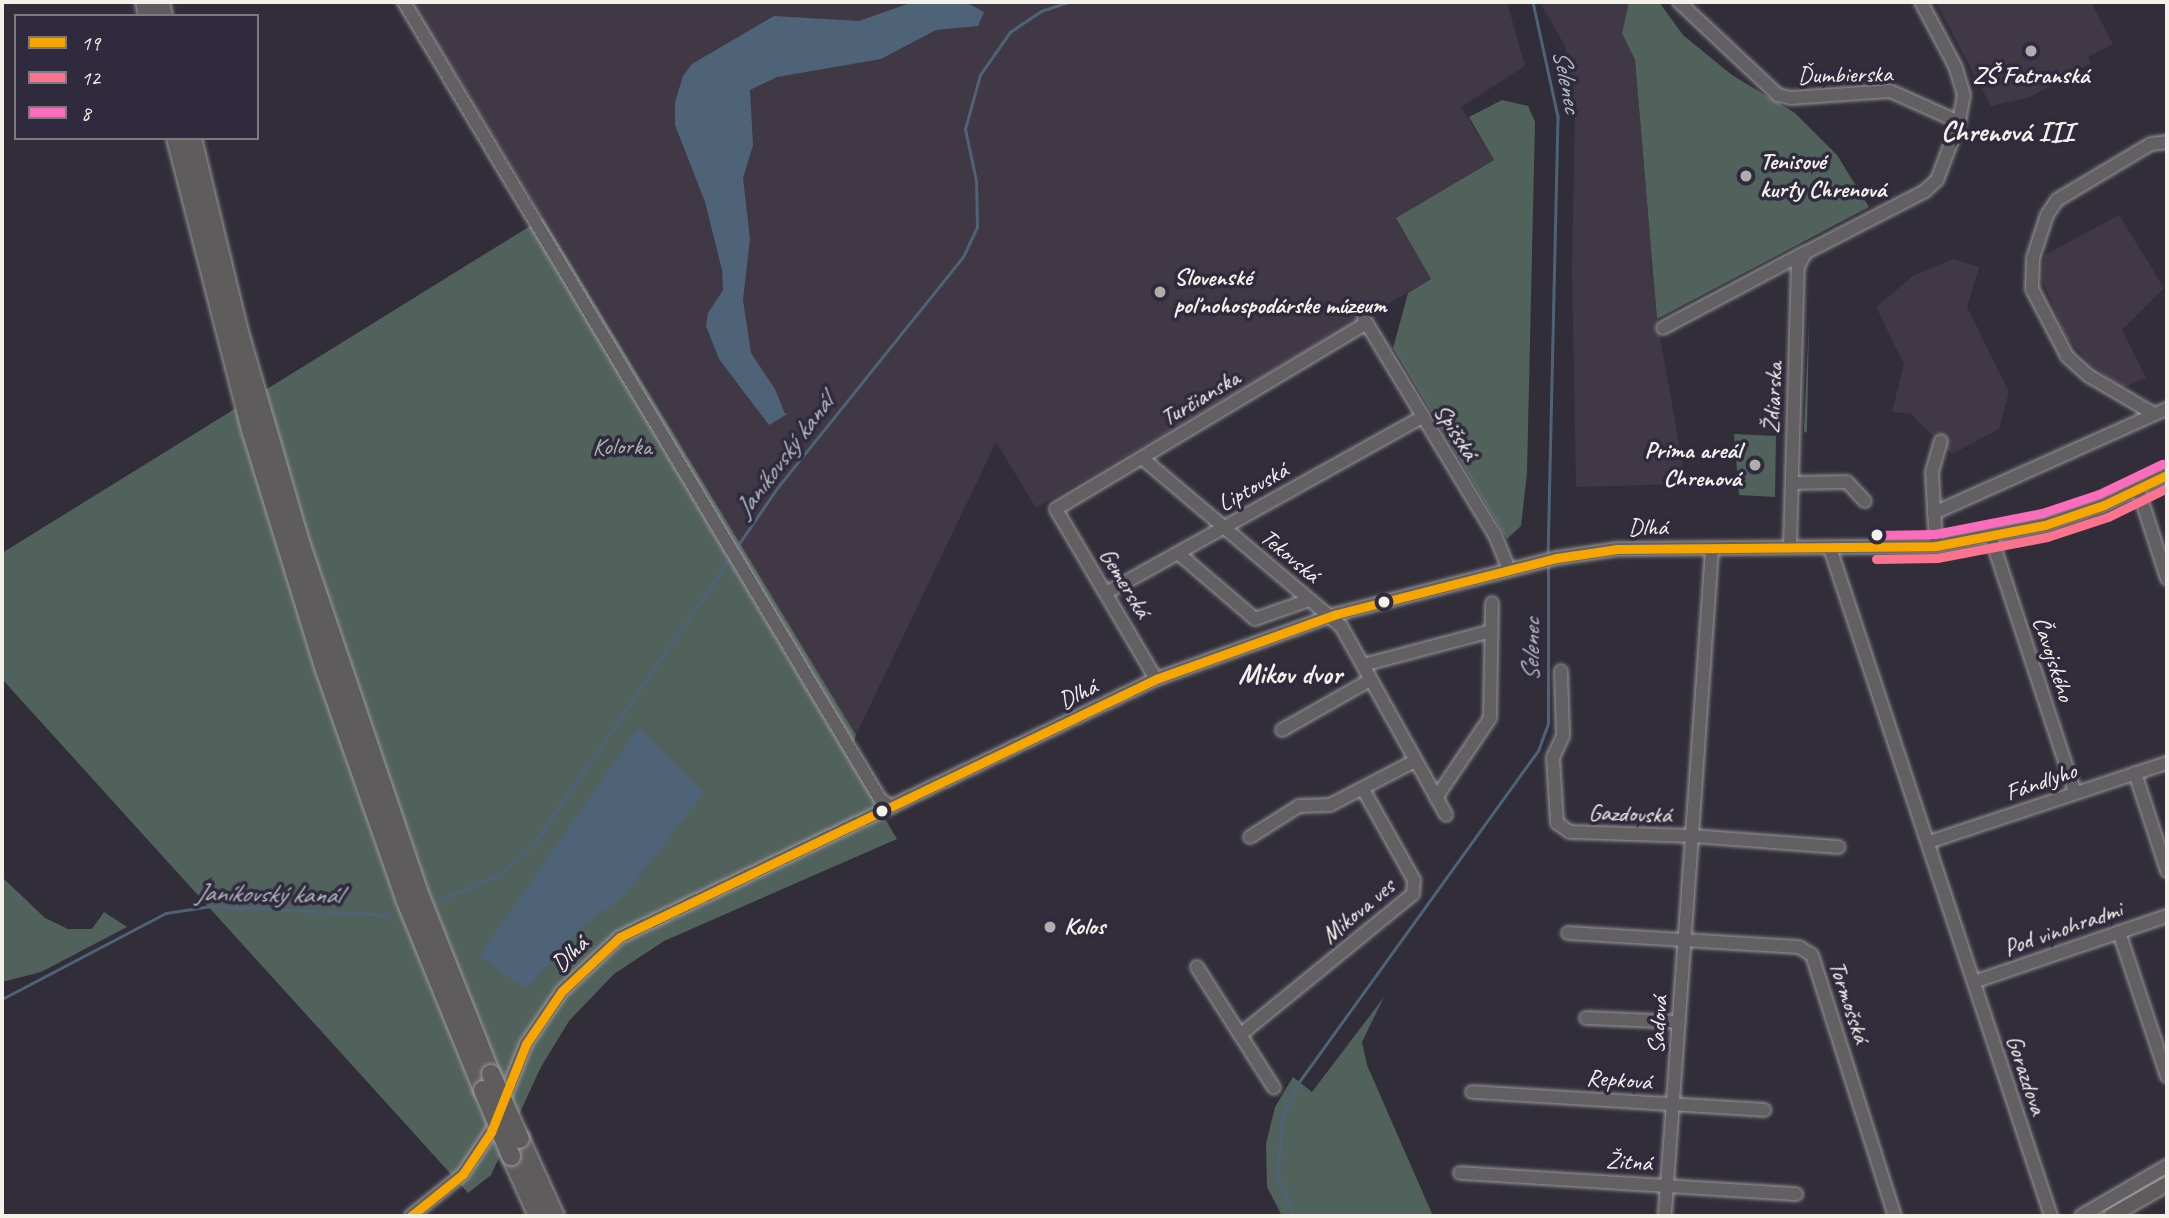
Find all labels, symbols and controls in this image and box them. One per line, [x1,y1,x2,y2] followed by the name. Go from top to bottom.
[14,14,259,140] legend
[81,30,100,56] text: 19
[2023,43,2039,59] marker: ZŠ Fatranská
[1546,47,1588,115] water label: Selenec
[1797,60,1893,90] street label: Ďumbierska
[1973,62,2089,90] place label: ZŠ Fatranská
[81,65,100,91] text: 12
[81,100,90,126] text: 8
[1941,115,2073,149] district label: Chrenová III
[1760,148,1886,204] place label: Tenisové kurty Chrenová
[1738,168,1754,184] marker: Tenisové kurty Chrenová
[1174,264,1386,320] place label: Slovenské poľnohospodárske múzeum
[1152,284,1168,300] marker: Slovenské poľnohospodárske múzeum
[1757,362,1789,434] street label: Ždiarska
[1155,363,1245,433] street label: Turčianska
[728,389,840,523] water label: Janíkovský kanál
[1428,399,1484,465] street label: Spišská
[593,433,651,461] park label: Kolorka
[1644,437,1741,493] place label: Prima areál Chrenová
[1213,456,1293,518] street label: Liptovská
[1747,457,1763,473] marker: Prima areál Chrenová
[1628,514,1668,542] street label: Dlhá
[1254,523,1326,589] street label: Tekovská
[1870,528,1884,542] unlabelled marker
[1093,543,1157,623] street label: Gemerská
[1377,595,1391,609] unlabelled marker
[2026,613,2080,705] street label: Čavojského
[1515,618,1547,682] water label: Selenec
[1238,657,1342,691] district label: Mikov dvor
[1054,672,1102,716] street label: Dlhá
[2002,756,2080,808] street label: Fándlyho
[1588,798,1672,830] street label: Gazdovská
[875,804,889,818] unlabelled marker
[1316,872,1400,950] street label: Mikova ves
[195,877,341,911] water label: Janíkovský kanál
[2000,895,2126,963] street label: Pod vinohradmi
[1064,913,1105,941] place label: Kolos
[1042,919,1058,935] marker: Kolos
[546,930,594,978] street label: Dlhá
[1822,957,1876,1047] street label: Tormošská
[1642,995,1674,1055] street label: Sadová
[2000,1032,2052,1118] street label: Gorazdova
[1585,1063,1653,1097] street label: Repková
[1605,1146,1653,1178] street label: Žitná

